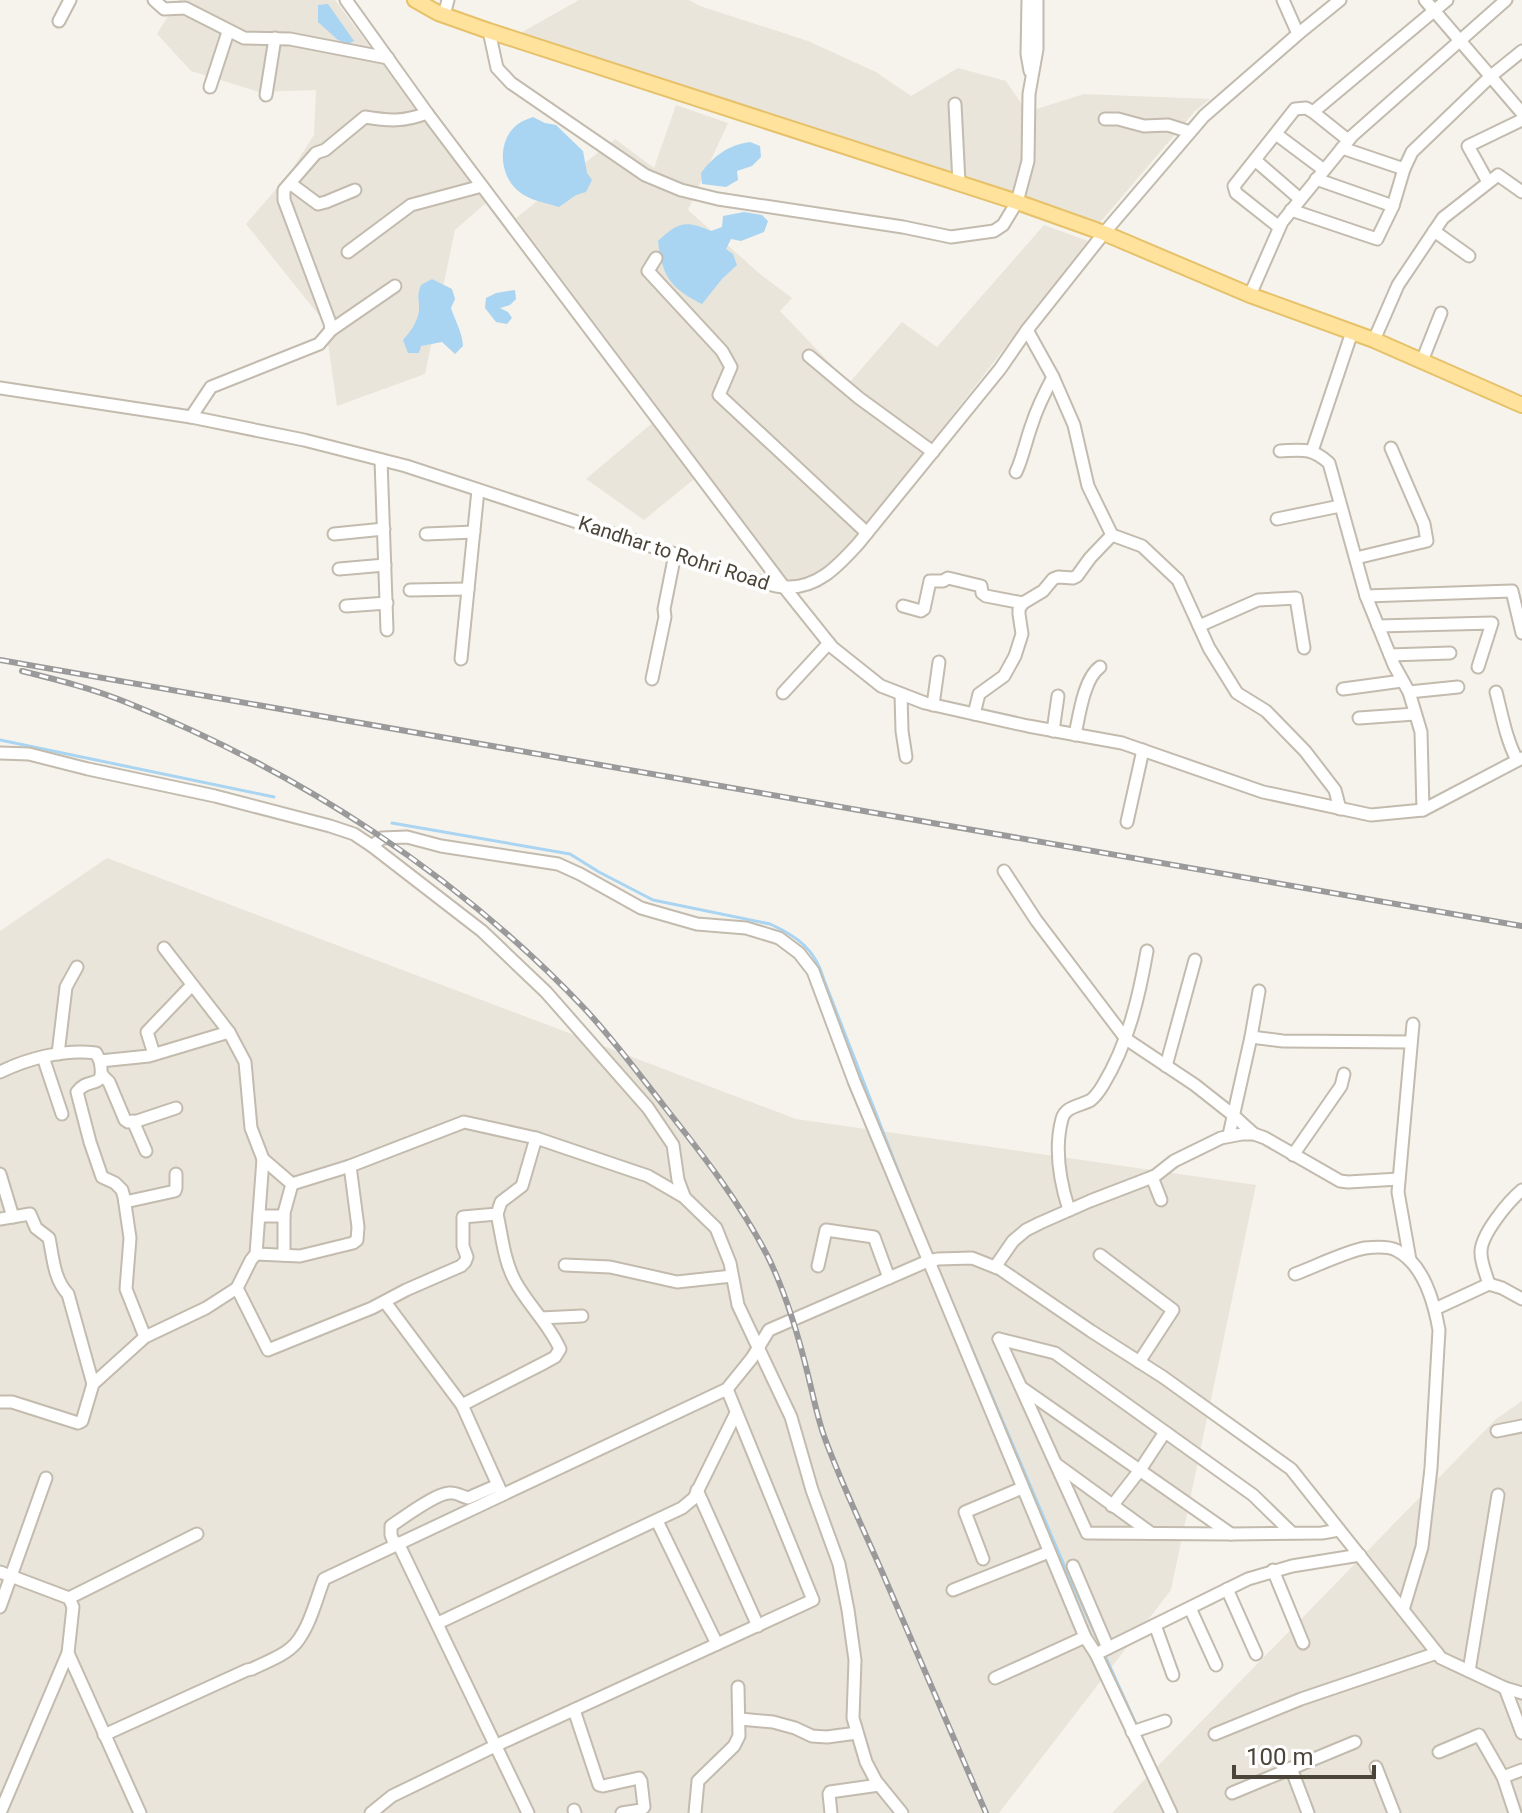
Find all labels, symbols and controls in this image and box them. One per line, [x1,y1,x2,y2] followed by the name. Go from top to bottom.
[575,511,773,595] street label: Kandhar to Rohri Road
[1234,1729,1374,1779] scale bar
[1246,1743,1313,1771] text: 100 m

